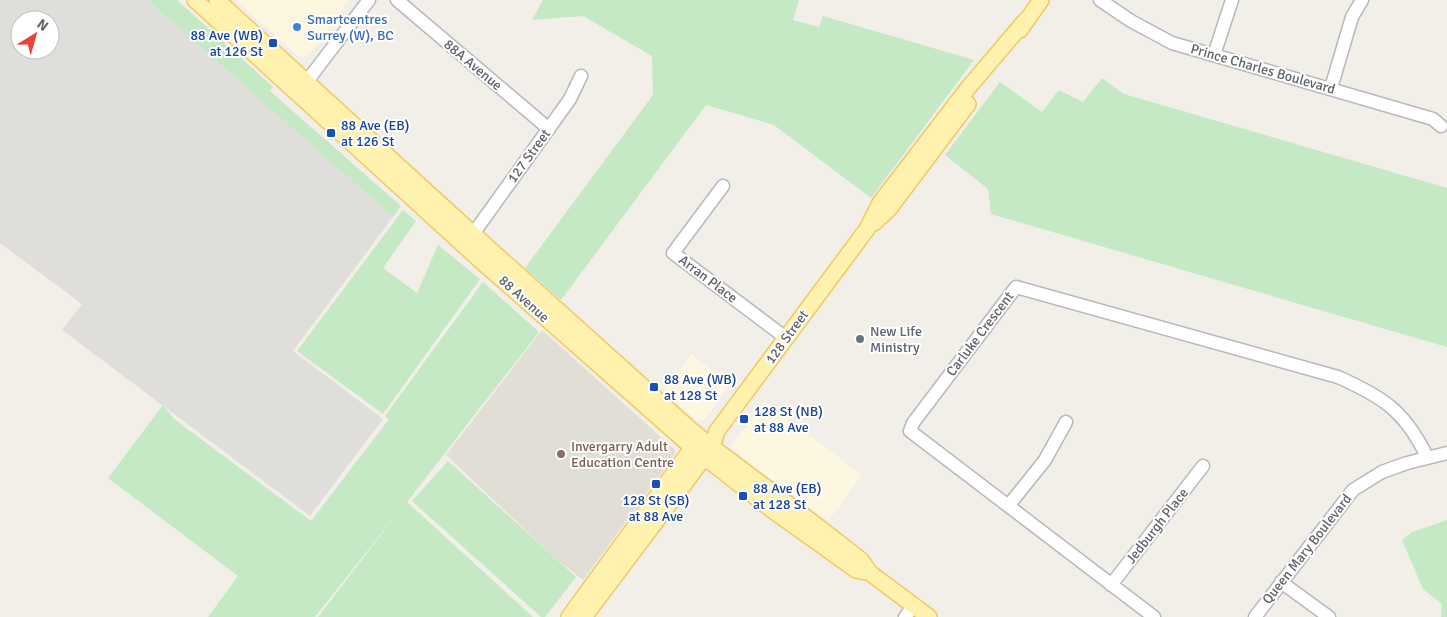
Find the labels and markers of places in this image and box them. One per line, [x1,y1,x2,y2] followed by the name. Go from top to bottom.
[307,11,394,44] place label: Smartcentres Surrey (W), BC
[291,21,303,33] marker: Smartcentres Surrey (W), BC
[191,27,263,60] place label: 88 Ave (WB) at 126 St
[267,37,279,49] marker: 88 Ave (WB) at 126 St
[341,117,409,150] place label: 88 Ave (EB) at 126 St
[325,127,337,139] marker: 88 Ave (EB) at 126 St
[870,323,922,356] place label: New Life Ministry
[854,333,866,345] marker: New Life Ministry
[664,371,736,404] place label: 88 Ave (WB) at 128 St
[648,381,660,393] marker: 88 Ave (WB) at 128 St
[754,403,823,436] place label: 128 St (NB) at 88 Ave
[738,413,750,425] marker: 128 St (NB) at 88 Ave
[571,438,674,471] place label: Invergarry Adult Education Centre
[555,448,567,460] marker: Invergarry Adult Education Centre
[650,478,662,490] marker: 128 St (SB) at 88 Ave
[753,480,821,513] place label: 88 Ave (EB) at 128 St
[737,490,749,502] marker: 88 Ave (EB) at 128 St
[622,492,690,525] place label: 128 St (SB) at 88 Ave

